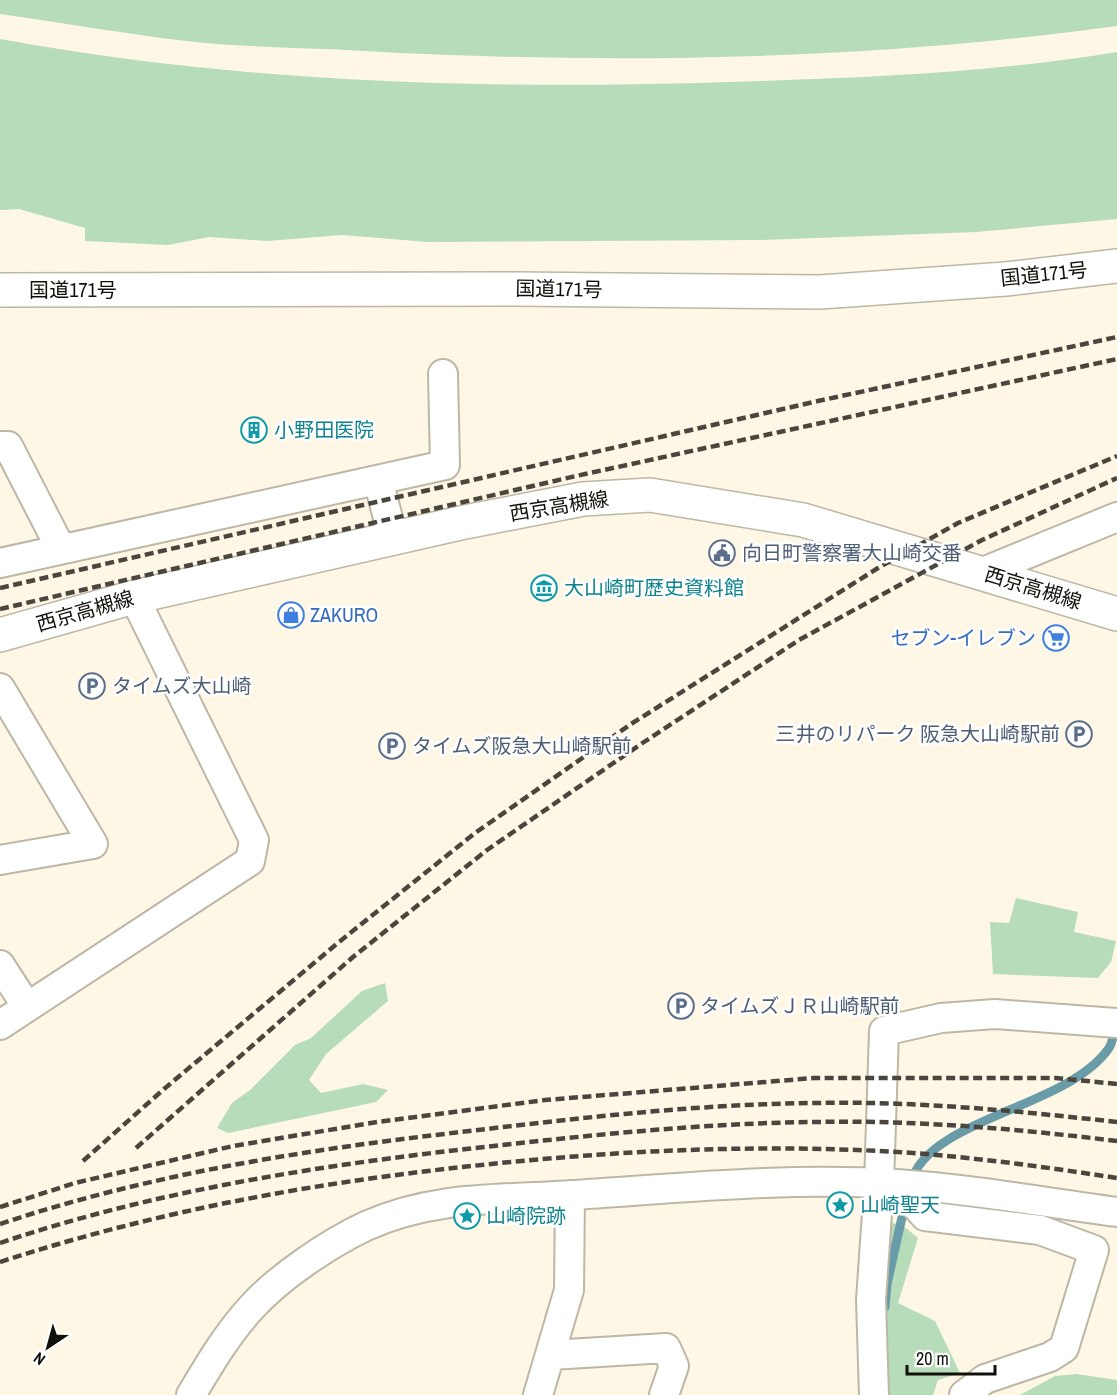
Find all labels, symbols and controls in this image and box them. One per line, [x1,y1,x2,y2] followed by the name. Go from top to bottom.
[999,256,1089,291] street label: 国道171号
[515,274,603,303] street label: 国道171号
[29,276,117,303] street label: 国道171号
[239,415,269,445] building icon: 小野田医院
[274,416,374,443] place label: 小野田医院
[507,484,610,527] street label: 西京高槻線
[707,538,737,568] public building icon: 向日町警察署大山崎交番
[742,539,962,566] place label: 向日町警察署大山崎交番
[981,560,1085,615] street label: 西京高槻線
[529,573,559,603] museum icon: 大山崎町歴史資料館
[564,574,744,601] place label: 大山崎町歴史資料館
[33,584,137,637] street label: 西京高槻線
[276,600,306,630] shop icon: ZAKURO
[310,601,378,628] place label: ZAKURO
[1041,623,1071,653] supermarket icon: セブン-イレブン
[891,624,1036,651] place label: セブン-イレブン
[77,671,107,701] parking icon: タイムズ大山崎
[112,672,252,699] place label: タイムズ大山崎
[1064,719,1094,749] parking icon: 三井のリパーク 阪急大山崎駅前
[775,720,1060,747] place label: 三井のリパーク 阪急大山崎駅前
[377,731,407,761] parking icon: タイムズ阪急大山崎駅前
[412,732,632,759] place label: タイムズ阪急大山崎駅前
[666,991,696,1021] parking icon: タイムズＪＲ山崎駅前
[700,992,900,1019] place label: タイムズＪＲ山崎駅前
[825,1190,855,1220] place icon: 山崎聖天
[860,1191,940,1218] place label: 山崎聖天
[452,1201,482,1231] place icon: 山崎院跡
[486,1202,566,1229] place label: 山崎院跡
[18,1317,78,1377] north arrow
[907,1338,996,1376] scale bar
[916,1346,949,1371] text: 20 m
[29,1347,49,1371] text: N

